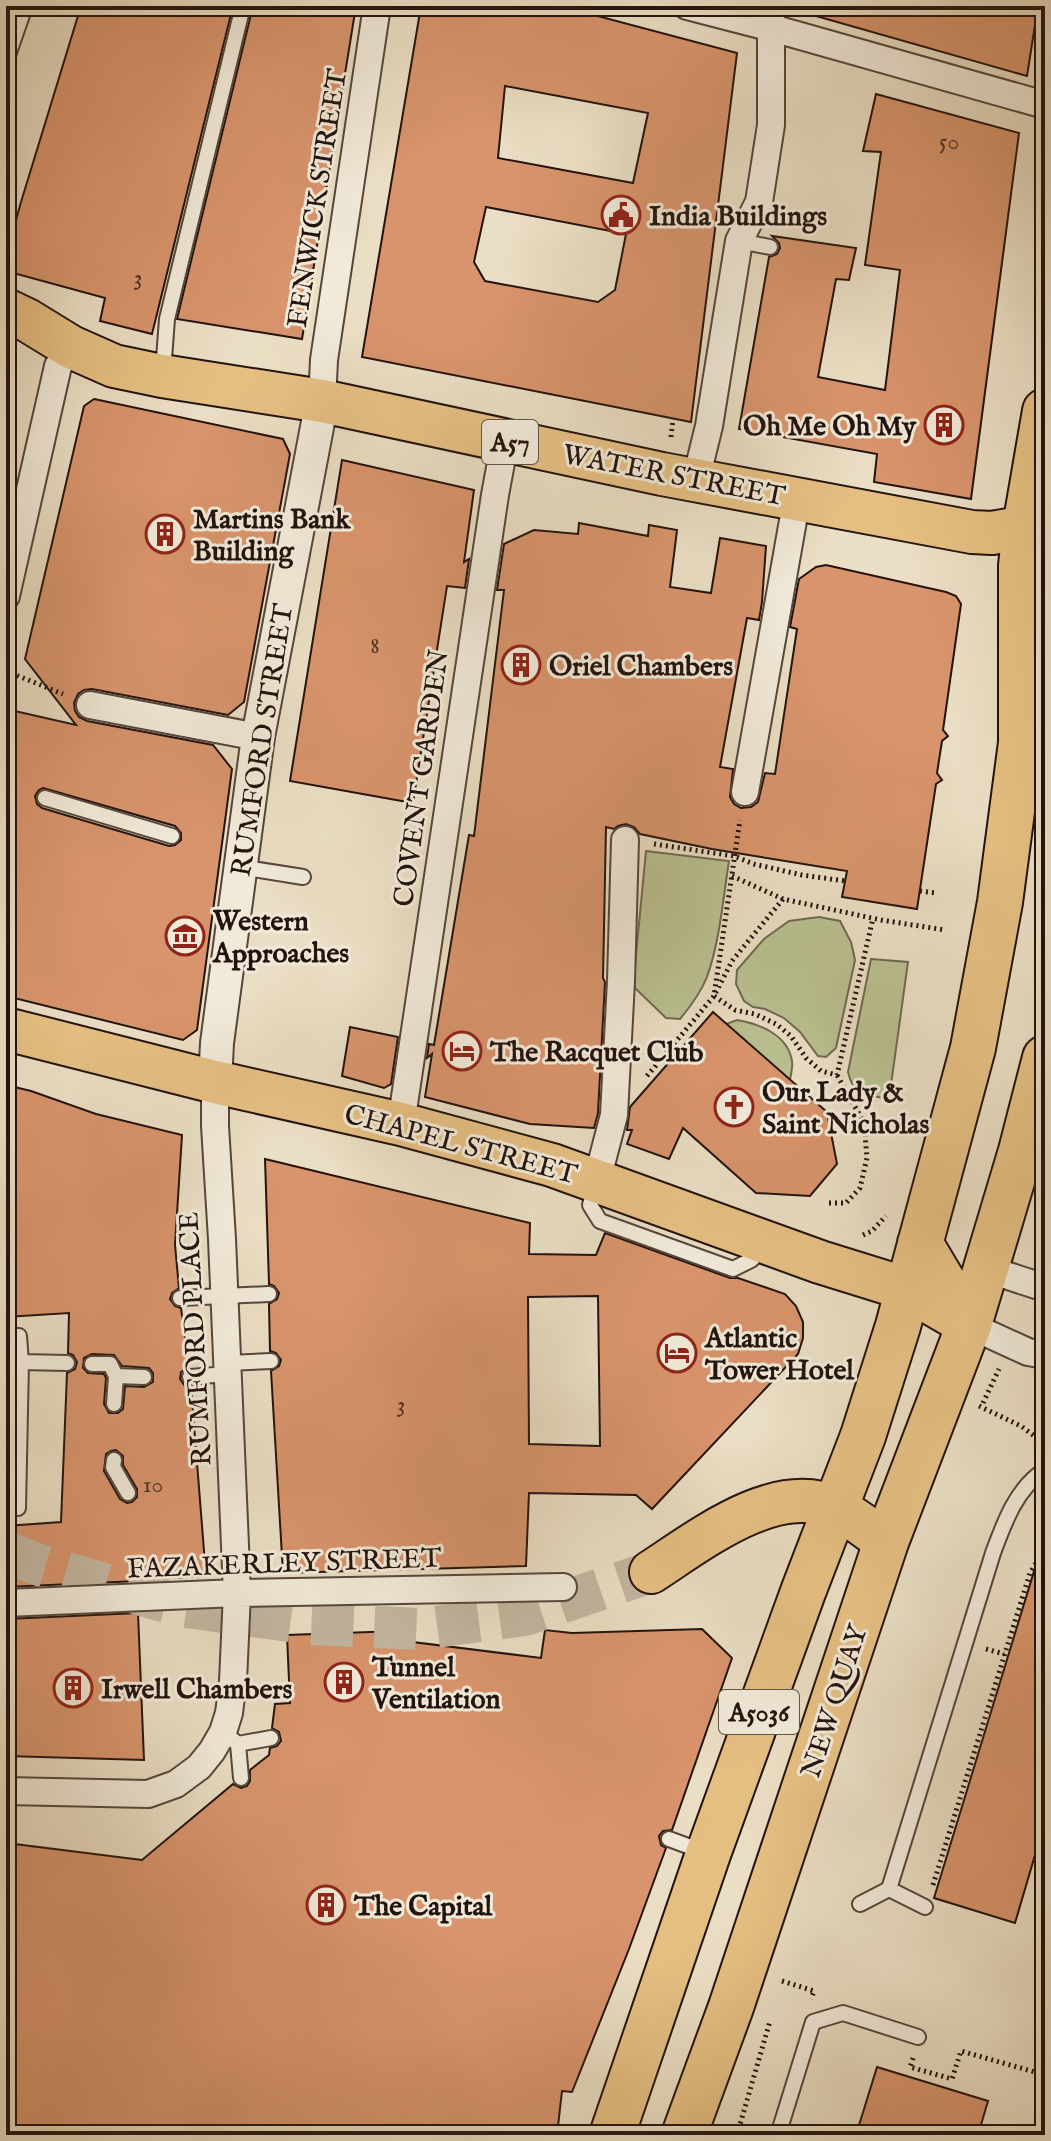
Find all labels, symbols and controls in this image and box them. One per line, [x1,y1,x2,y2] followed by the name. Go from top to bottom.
[281,66,356,330] street label: FENWICK STREET
[939,127,959,158] house number: 50
[600,194,642,236] public building icon: India Buildings
[649,200,827,235] place label: India Buildings
[134,263,142,294] house number: 3
[923,404,965,446] building icon: Oh Me Oh My
[743,410,917,445] place label: Oh Me Oh My
[482,420,538,464] road number: A57
[559,438,788,515] street label: WATER STREET
[193,503,351,570] place label: Martins Bank Building
[144,513,186,555] building icon: Martins Bank Building
[225,601,302,879] street label: RUMFORD STREET
[370,631,380,662] house number: 8
[500,644,542,686] building icon: Oriel Chambers
[387,648,458,909] street label: COVENT GARDEN
[549,650,733,685] place label: Oriel Chambers
[212,905,349,972] place label: Western Approaches
[164,915,206,957] museum icon: Western Approaches
[441,1030,483,1072] hotel icon: The Racquet Club
[489,1036,704,1071] place label: The Racquet Club
[762,1076,929,1143] place label: Our Lady & Saint Nicholas
[713,1086,755,1128] church icon: Our Lady & Saint Nicholas
[340,1097,581,1193] street label: CHAPEL STREET
[172,1211,221,1467] street label: RUMFORD PLACE
[704,1322,855,1389] place label: Atlantic Tower Hotel
[656,1332,698,1374] hotel icon: Atlantic Tower Hotel
[397,1390,405,1421] house number: 3
[143,1470,163,1501] house number: 10
[126,1541,442,1587] street label: FAZAKERLEY STREET
[794,1619,877,1783] street label: NEW QUAY
[371,1651,500,1718] place label: Tunnel Ventilation
[323,1661,365,1703] building icon: Tunnel Ventilation
[52,1667,94,1709] building icon: Irwell Chambers
[101,1673,293,1708] place label: Irwell Chambers
[719,1690,799,1734] road number: A5036
[305,1884,347,1926] building icon: The Capital
[353,1890,494,1925] place label: The Capital

